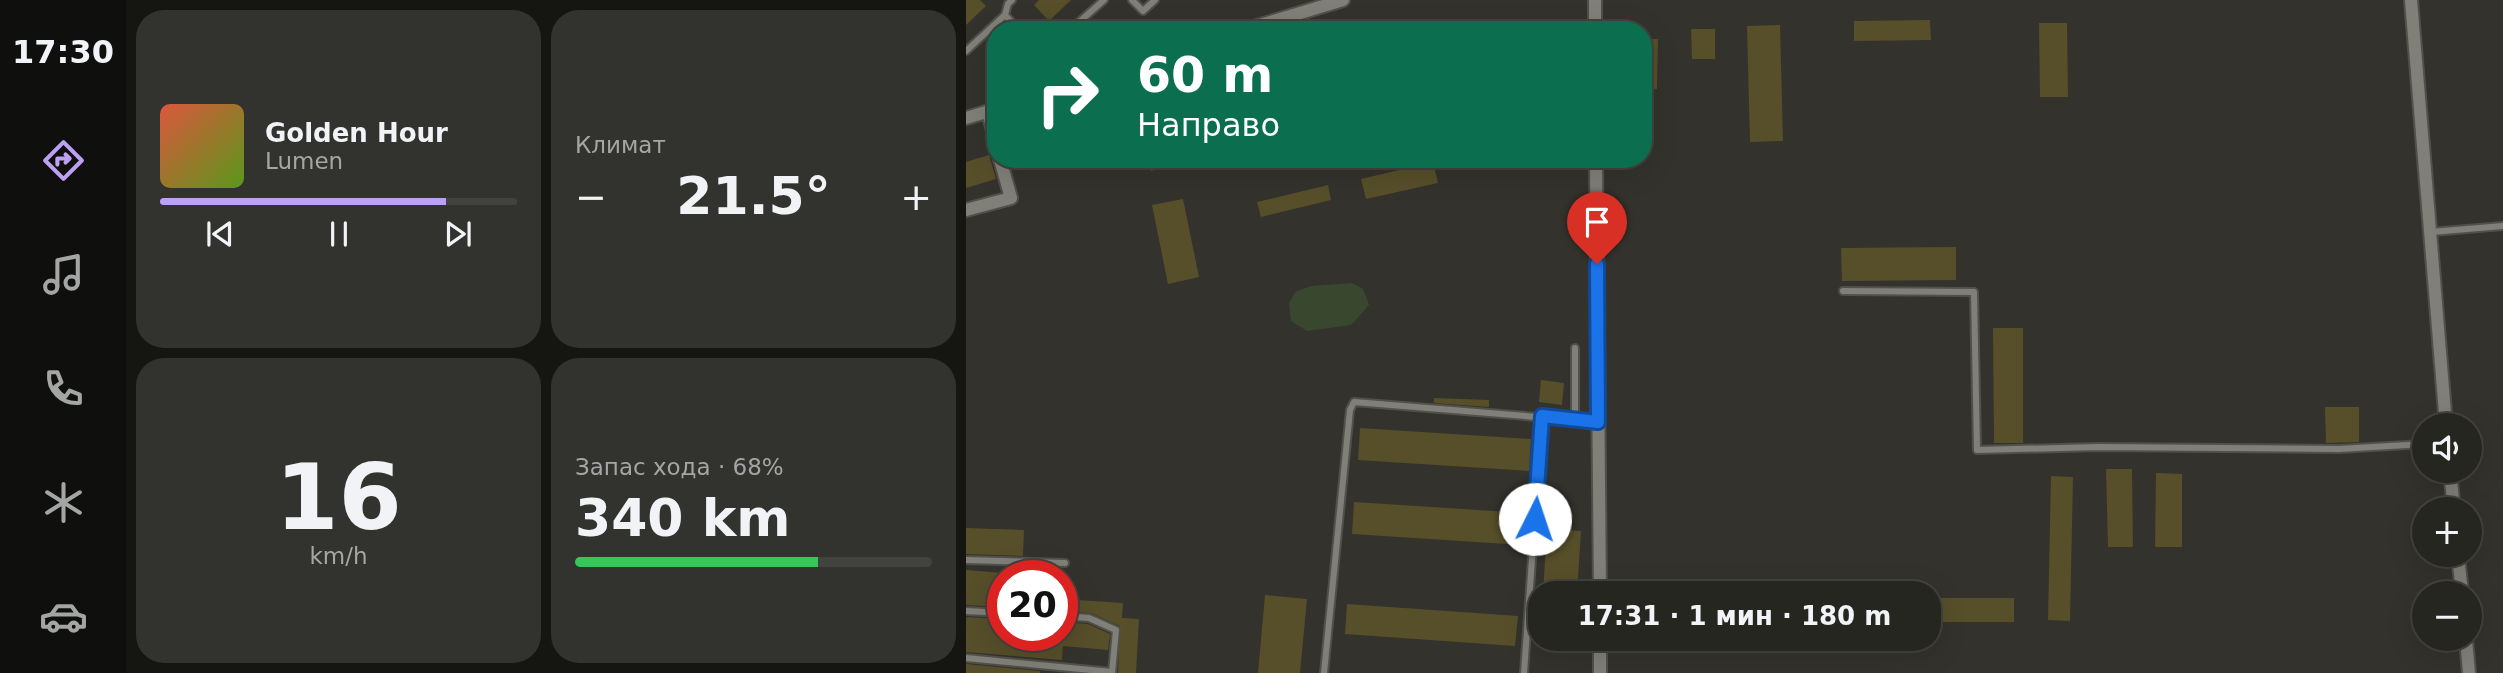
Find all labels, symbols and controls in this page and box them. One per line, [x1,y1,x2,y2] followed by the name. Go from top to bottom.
[12,33,114,71] text: 17:30
[1137,47,1273,104] text: 60 m
[1022,49,1113,140] icon: right
[1137,106,1280,144] text: Направо
[265,118,448,148] text: Golden Hour
[575,132,666,158] text: Климат
[39,136,88,185] icon: directions
[265,148,343,174] text: Lumen
[676,166,831,226] text: 21.5°
[575,175,607,219] text: −
[900,175,932,219] text: +
[1567,192,1627,264] pin
[1578,203,1616,241] icon: arrive
[201,215,239,253] icon: previous
[320,215,358,253] icon: pause
[439,215,477,253] icon: next
[39,250,88,299] icon: music
[39,364,88,413] icon: phone
[2412,413,2482,651] map controls
[2412,413,2482,483] button: sound
[275,445,402,550] text: 16
[575,454,784,480] text: Запас хода · 68%
[39,478,88,527] icon: climate
[1498,482,1572,556] position arrow
[575,488,790,548] text: 340 km
[2412,497,2482,567] button: +
[309,543,368,569] text: km/h
[987,560,1078,651] speed limit sign: 20
[2412,581,2482,651] button: −
[39,592,88,641] icon: car
[1578,601,1891,631] text: 17:31 · 1 мин · 180 m

